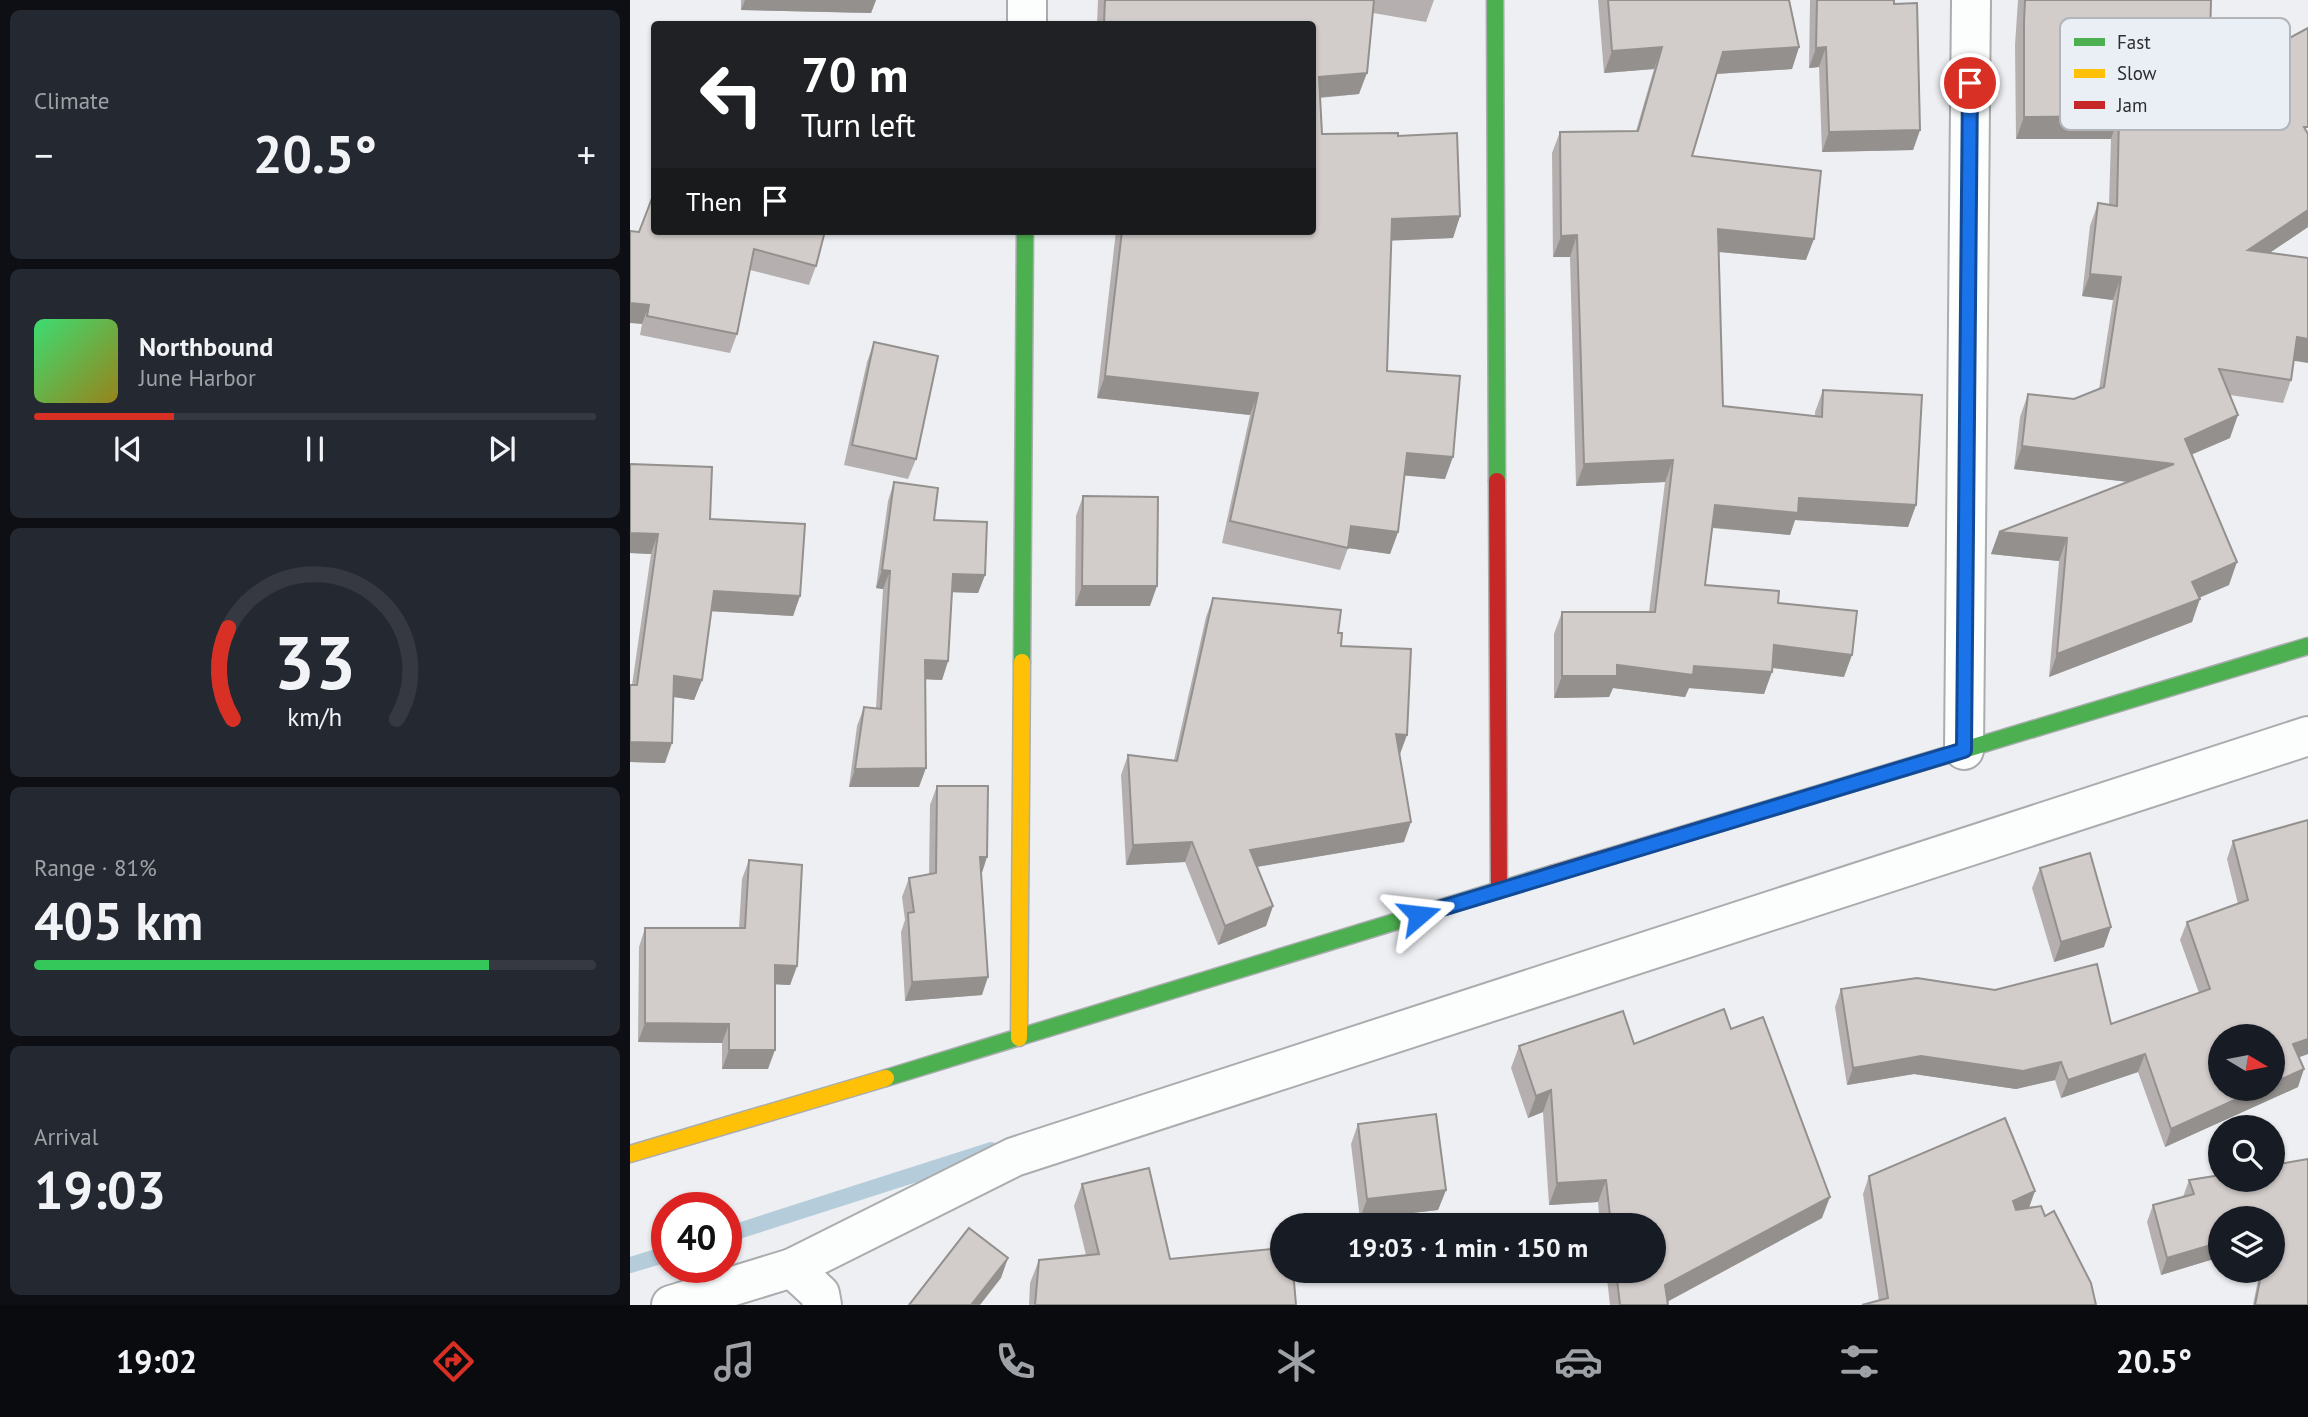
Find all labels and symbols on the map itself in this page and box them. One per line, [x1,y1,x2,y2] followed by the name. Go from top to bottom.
[2060,18,2290,130] legend
[2117,30,2151,54] text: Fast
[1940,53,2000,113] pin
[2117,61,2157,85] text: Slow
[2116,93,2147,117] text: Jam
[1382,878,1456,952] position arrow
[2208,1024,2286,1101] north arrow
[651,1192,742,1283] speed limit sign: 40

